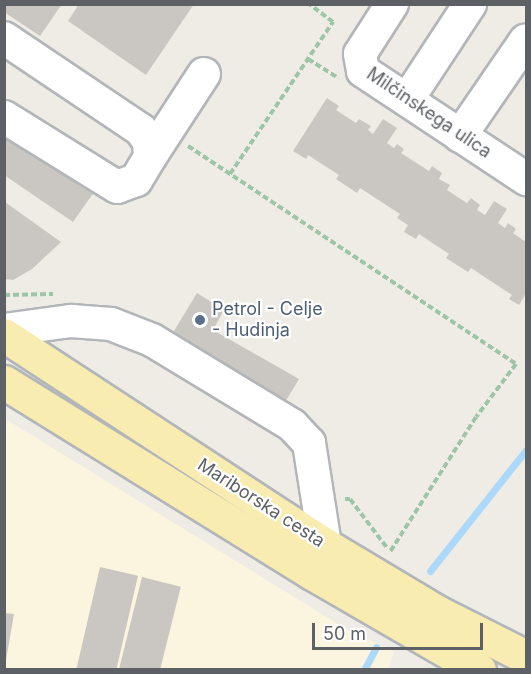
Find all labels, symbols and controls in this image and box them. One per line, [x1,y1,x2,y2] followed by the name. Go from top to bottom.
[362,63,496,163] street label: Milčinskega ulica
[212,299,323,342] place label: Petrol - Celje - Hudinja
[193,313,207,327] marker: Petrol - Celje - Hudinja
[193,454,329,552] street label: Mariborska cesta
[315,611,486,649] scale bar
[323,623,366,644] text: 50 m

